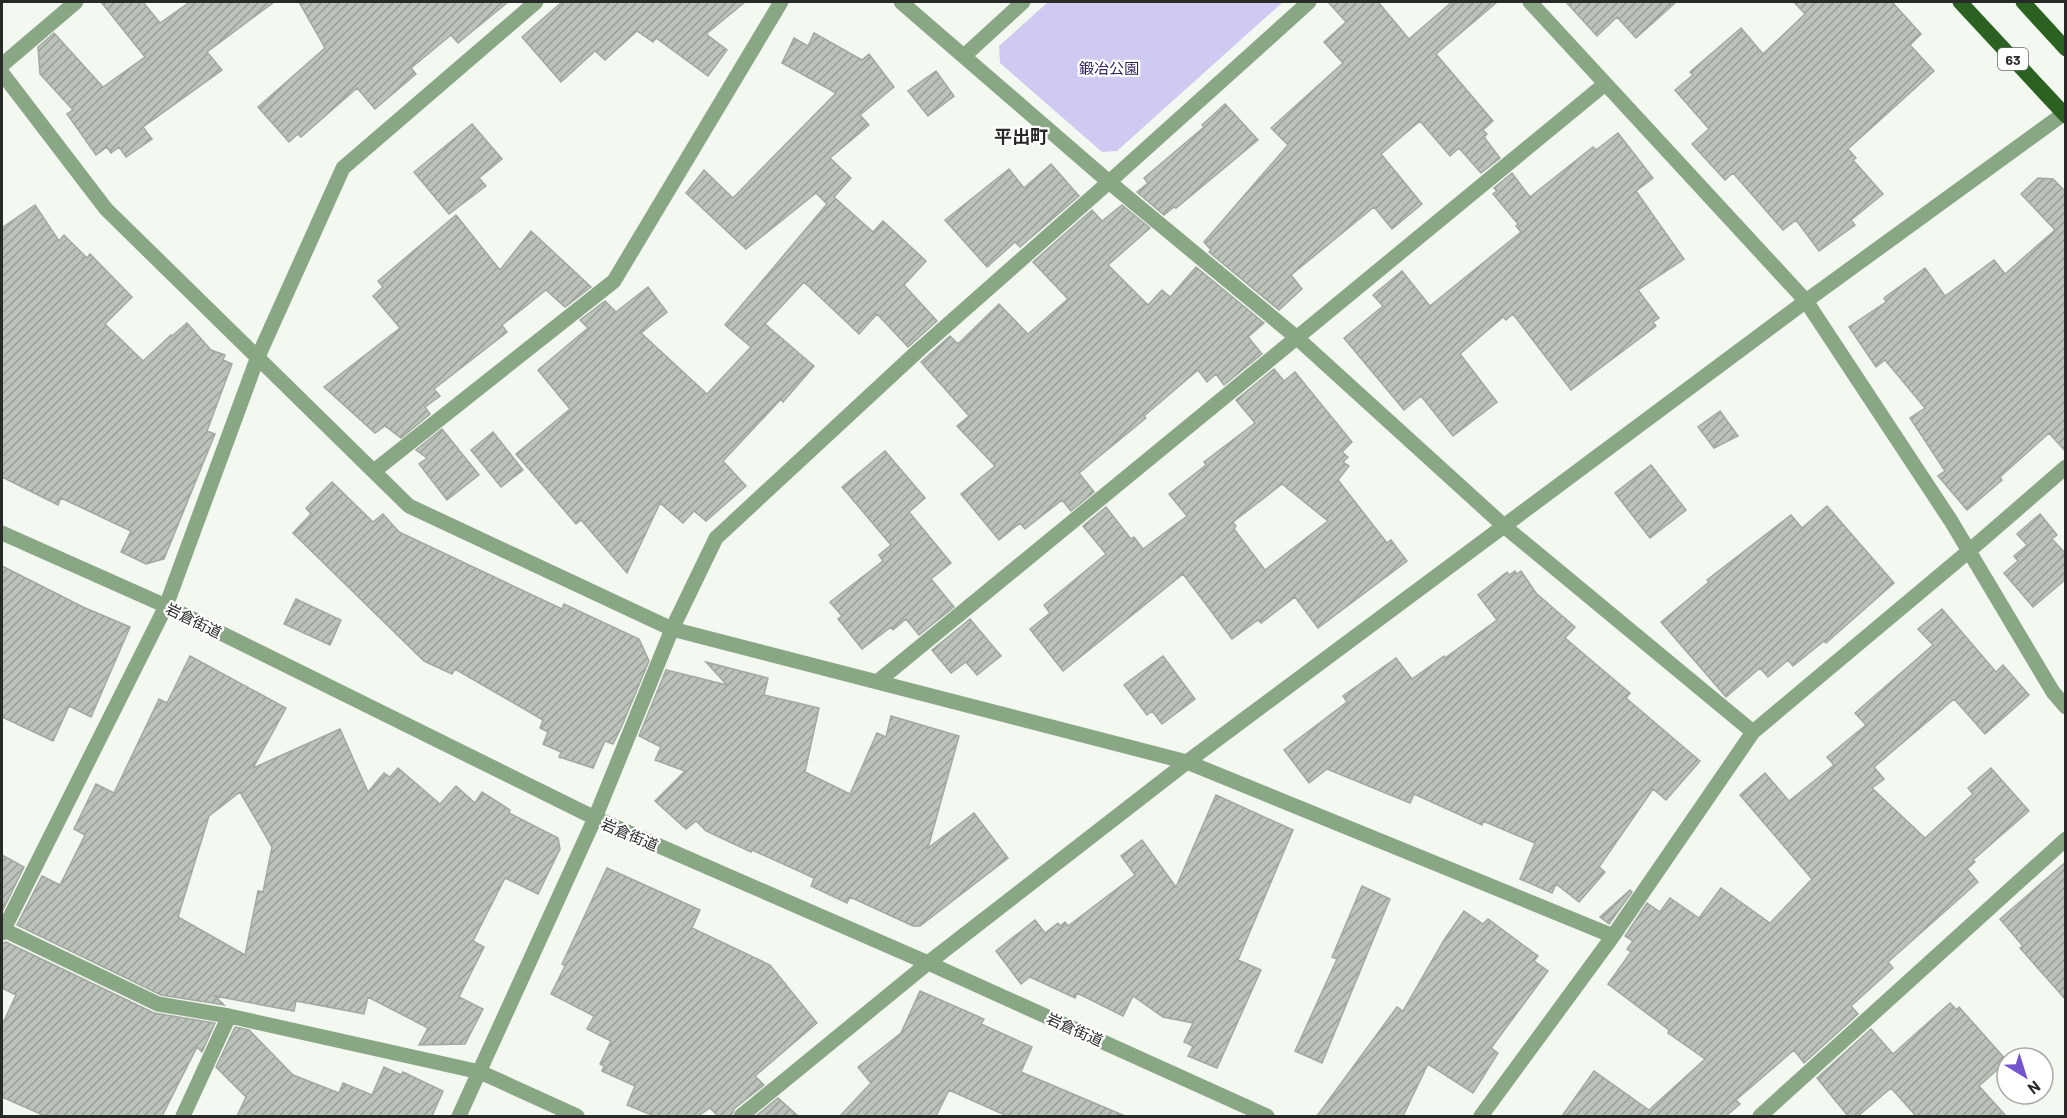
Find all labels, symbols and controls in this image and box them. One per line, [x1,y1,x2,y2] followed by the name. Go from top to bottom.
[1998,48,2028,70] road number: 63
[1079,59,1139,77] park label: 鍛冶公園
[994,125,1048,147] district label: 平出町
[163,599,225,641] street label: 岩倉街道
[599,814,661,854] street label: 岩倉街道
[1044,1009,1106,1049] street label: 岩倉街道
[1995,1046,2055,1106] north arrow
[2025,1077,2045,1099] text: N

